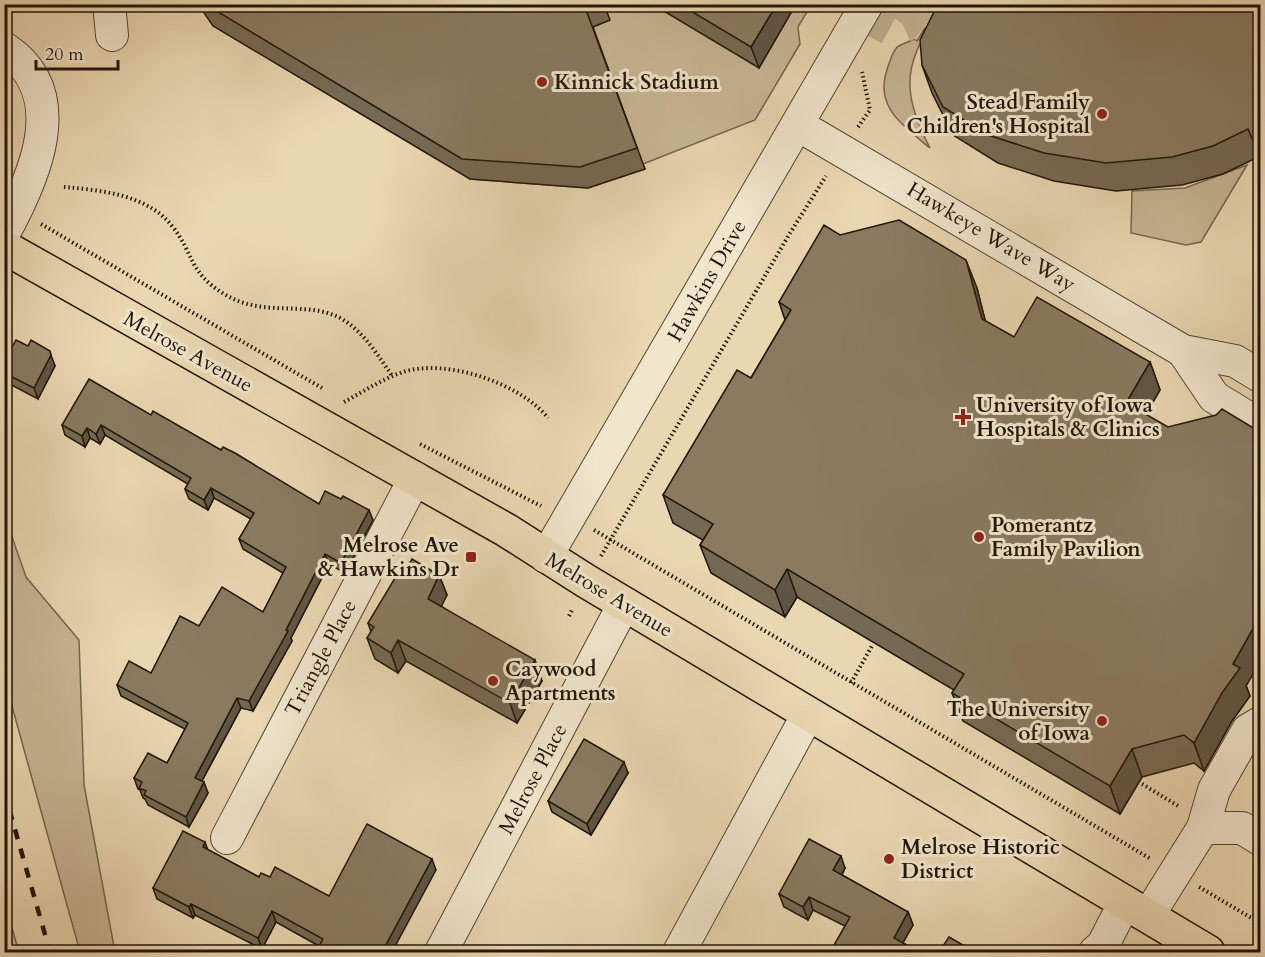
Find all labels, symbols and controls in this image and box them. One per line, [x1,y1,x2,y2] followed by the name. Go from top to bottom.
[36,33,118,71] scale bar
[45,42,84,67] text: 20 m
[554,68,720,97] place label: Kinnick Stadium
[535,75,549,89] marker: Kinnick Stadium
[907,88,1090,141] place label: Stead Family Children's Hospital
[1095,107,1109,121] marker: Stead Family Children's Hospital
[901,175,1081,299] street label: Hawkeye Wave Way
[660,215,754,347] street label: Hawkins Drive
[118,304,258,400] street label: Melrose Avenue
[976,391,1160,444] place label: University of Iowa Hospitals & Clinics
[954,408,972,426] marker: University of Iowa Hospitals & Clinics
[991,511,1141,564] place label: Pomerantz Family Pavilion
[972,530,986,544] marker: Pomerantz Family Pavilion
[318,531,460,584] place label: Melrose Ave & Hawkins Dr
[540,545,678,645] street label: Melrose Avenue
[464,550,478,564] marker: Melrose Ave & Hawkins Dr
[278,595,364,721] street label: Triangle Place
[505,655,616,708] place label: Caywood Apartments
[486,674,500,688] marker: Caywood Apartments
[946,695,1091,748] place label: The University of Iowa
[1095,714,1109,728] marker: The University of Iowa
[492,718,574,840] street label: Melrose Place
[901,833,1060,886] place label: Melrose Historic District
[882,852,896,866] marker: Melrose Historic District

